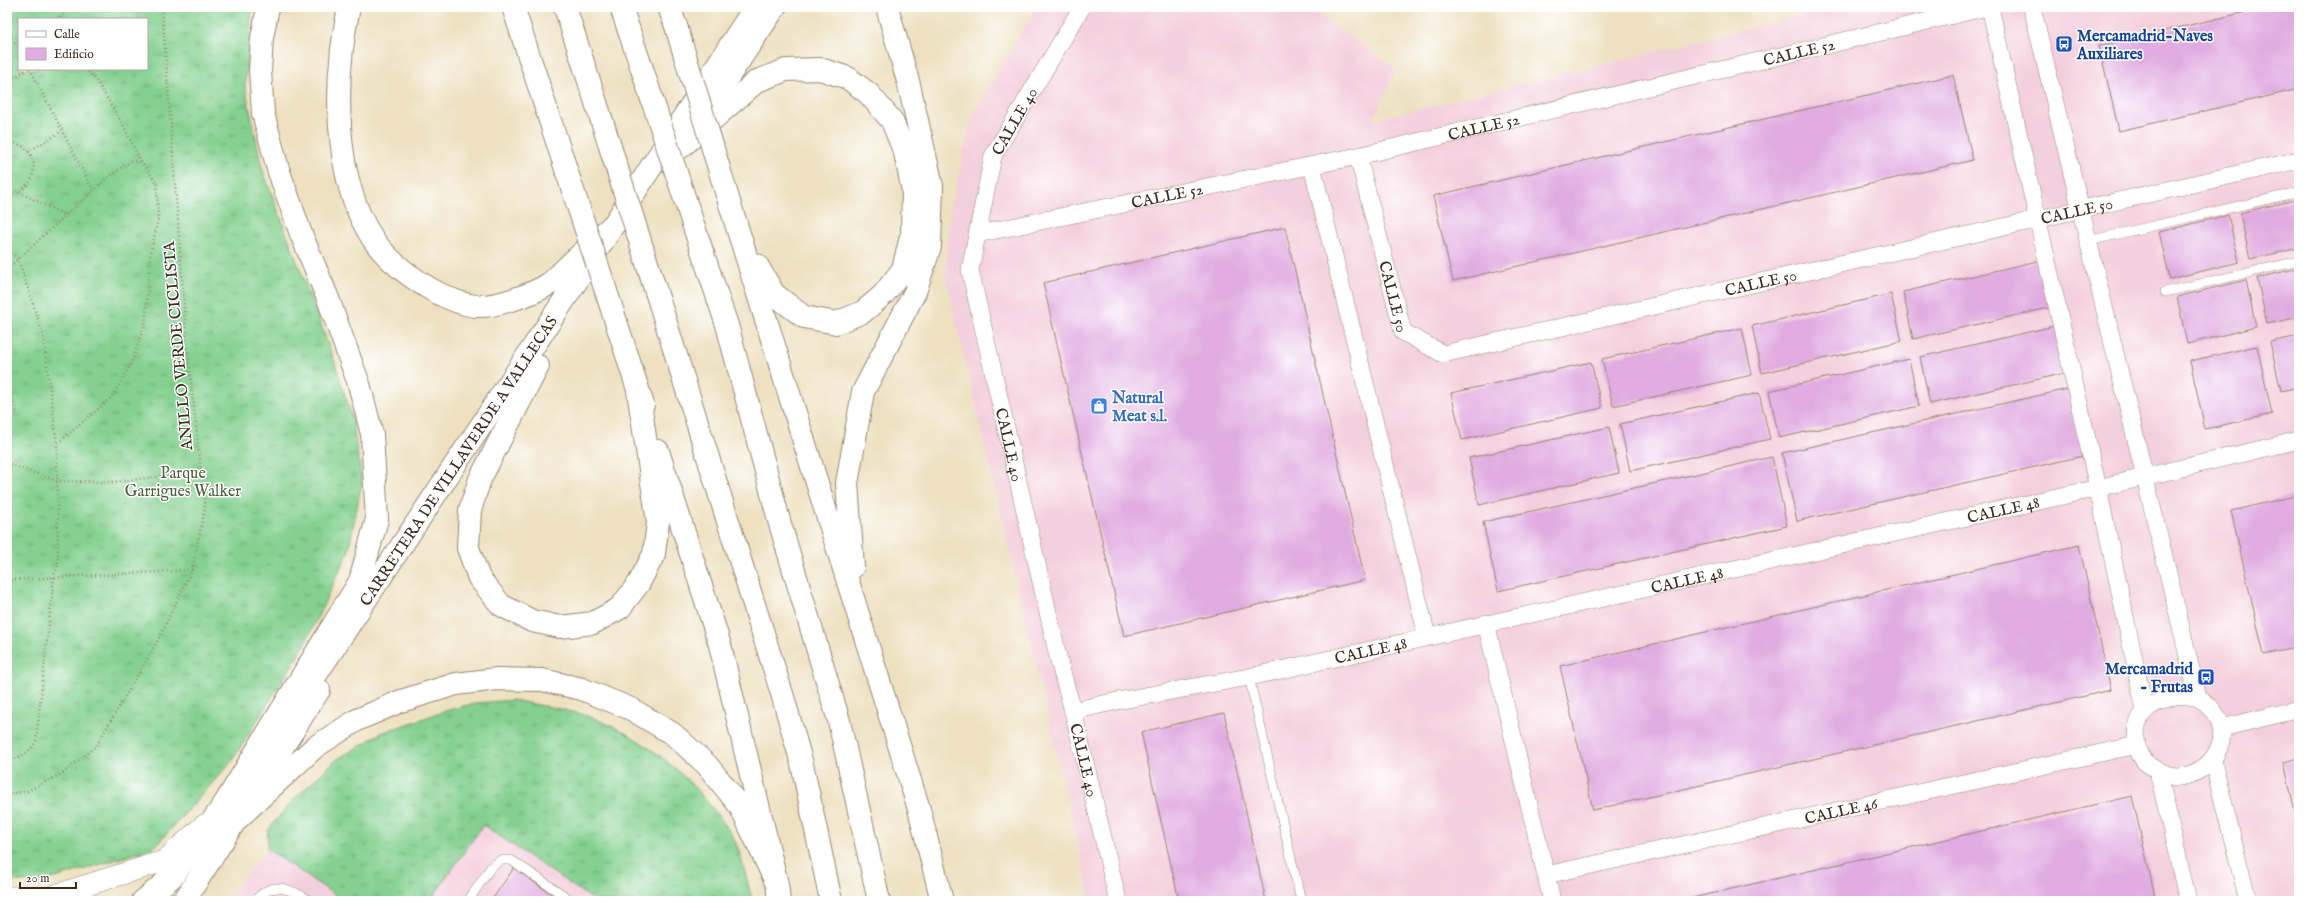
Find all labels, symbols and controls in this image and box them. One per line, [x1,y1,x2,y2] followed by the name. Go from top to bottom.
[18,18,148,70] legend
[54,27,80,42] text: Calle
[2076,27,2213,65] place label: Mercamadrid-Naves Auxiliares
[2054,34,2074,54] bus stop icon: Mercamadrid-Naves Auxiliares
[1762,35,1837,72] street label: CALLE 52
[54,47,94,62] text: Edificio
[988,84,1043,160] street label: CALLE 40
[1446,110,1522,146] street label: CALLE 52
[1130,180,1205,214] street label: CALLE 52
[2039,194,2115,230] street label: CALLE 50
[160,239,198,452] street label: ANILLO VERDE CICLISTA
[1373,259,1411,335] street label: CALLE 50
[1723,266,1799,302] street label: CALLE 50
[356,313,563,611] street label: CARRETERA DE VILLAVERDE A VALLECAS
[1111,389,1167,427] place label: Natural Meat s.l.
[1089,396,1109,416] shop icon: Natural Meat s.l.
[990,406,1026,484] street label: CALLE 40
[125,464,241,502] park label: Parque Garrigues Walker
[1966,493,2042,529] street label: CALLE 48
[1649,564,1726,599] street label: CALLE 48
[1333,634,1409,670] street label: CALLE 48
[2105,660,2193,698] place label: Mercamadrid - Frutas
[2196,667,2216,687] bus stop icon: Mercamadrid - Frutas
[1064,721,1101,799] street label: CALLE 40
[1803,794,1880,830] street label: CALLE 46
[20,864,76,890] scale bar
[26,871,49,886] text: 20 m

